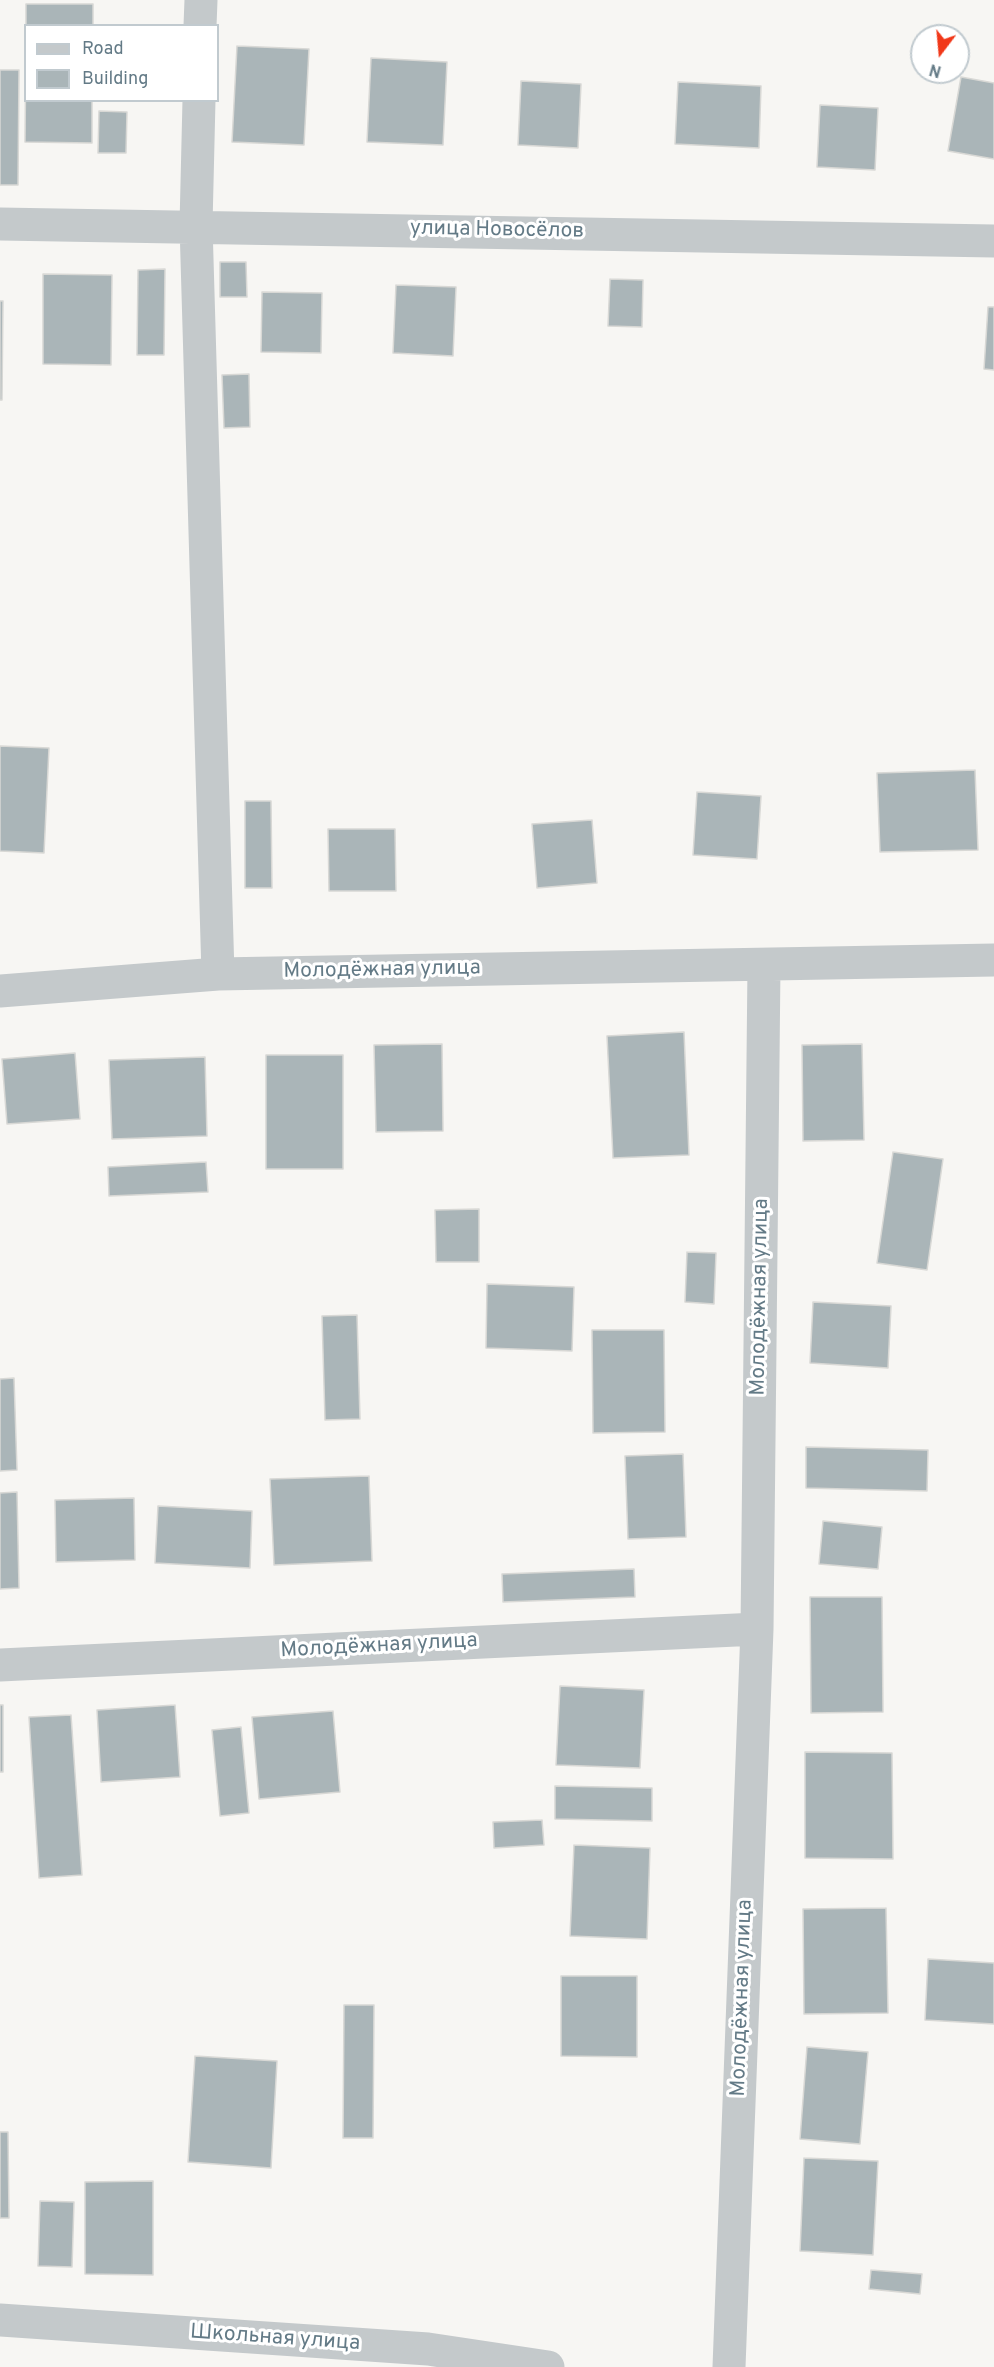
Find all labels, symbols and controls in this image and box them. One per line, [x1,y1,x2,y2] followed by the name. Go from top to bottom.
[24,24,219,102] legend
[910,24,970,84] north arrow
[82,38,124,61] text: Road
[927,58,944,81] text: N
[82,68,148,91] text: Building
[410,217,584,245] street label: улица Новосёлов
[283,957,481,985] street label: Молодёжная улица
[747,1198,775,1396] street label: Молодёжная улица
[280,1629,478,1665] street label: Молодёжная улица
[727,1899,759,2097] street label: Молодёжная улица
[189,2320,361,2358] street label: Школьная улица

